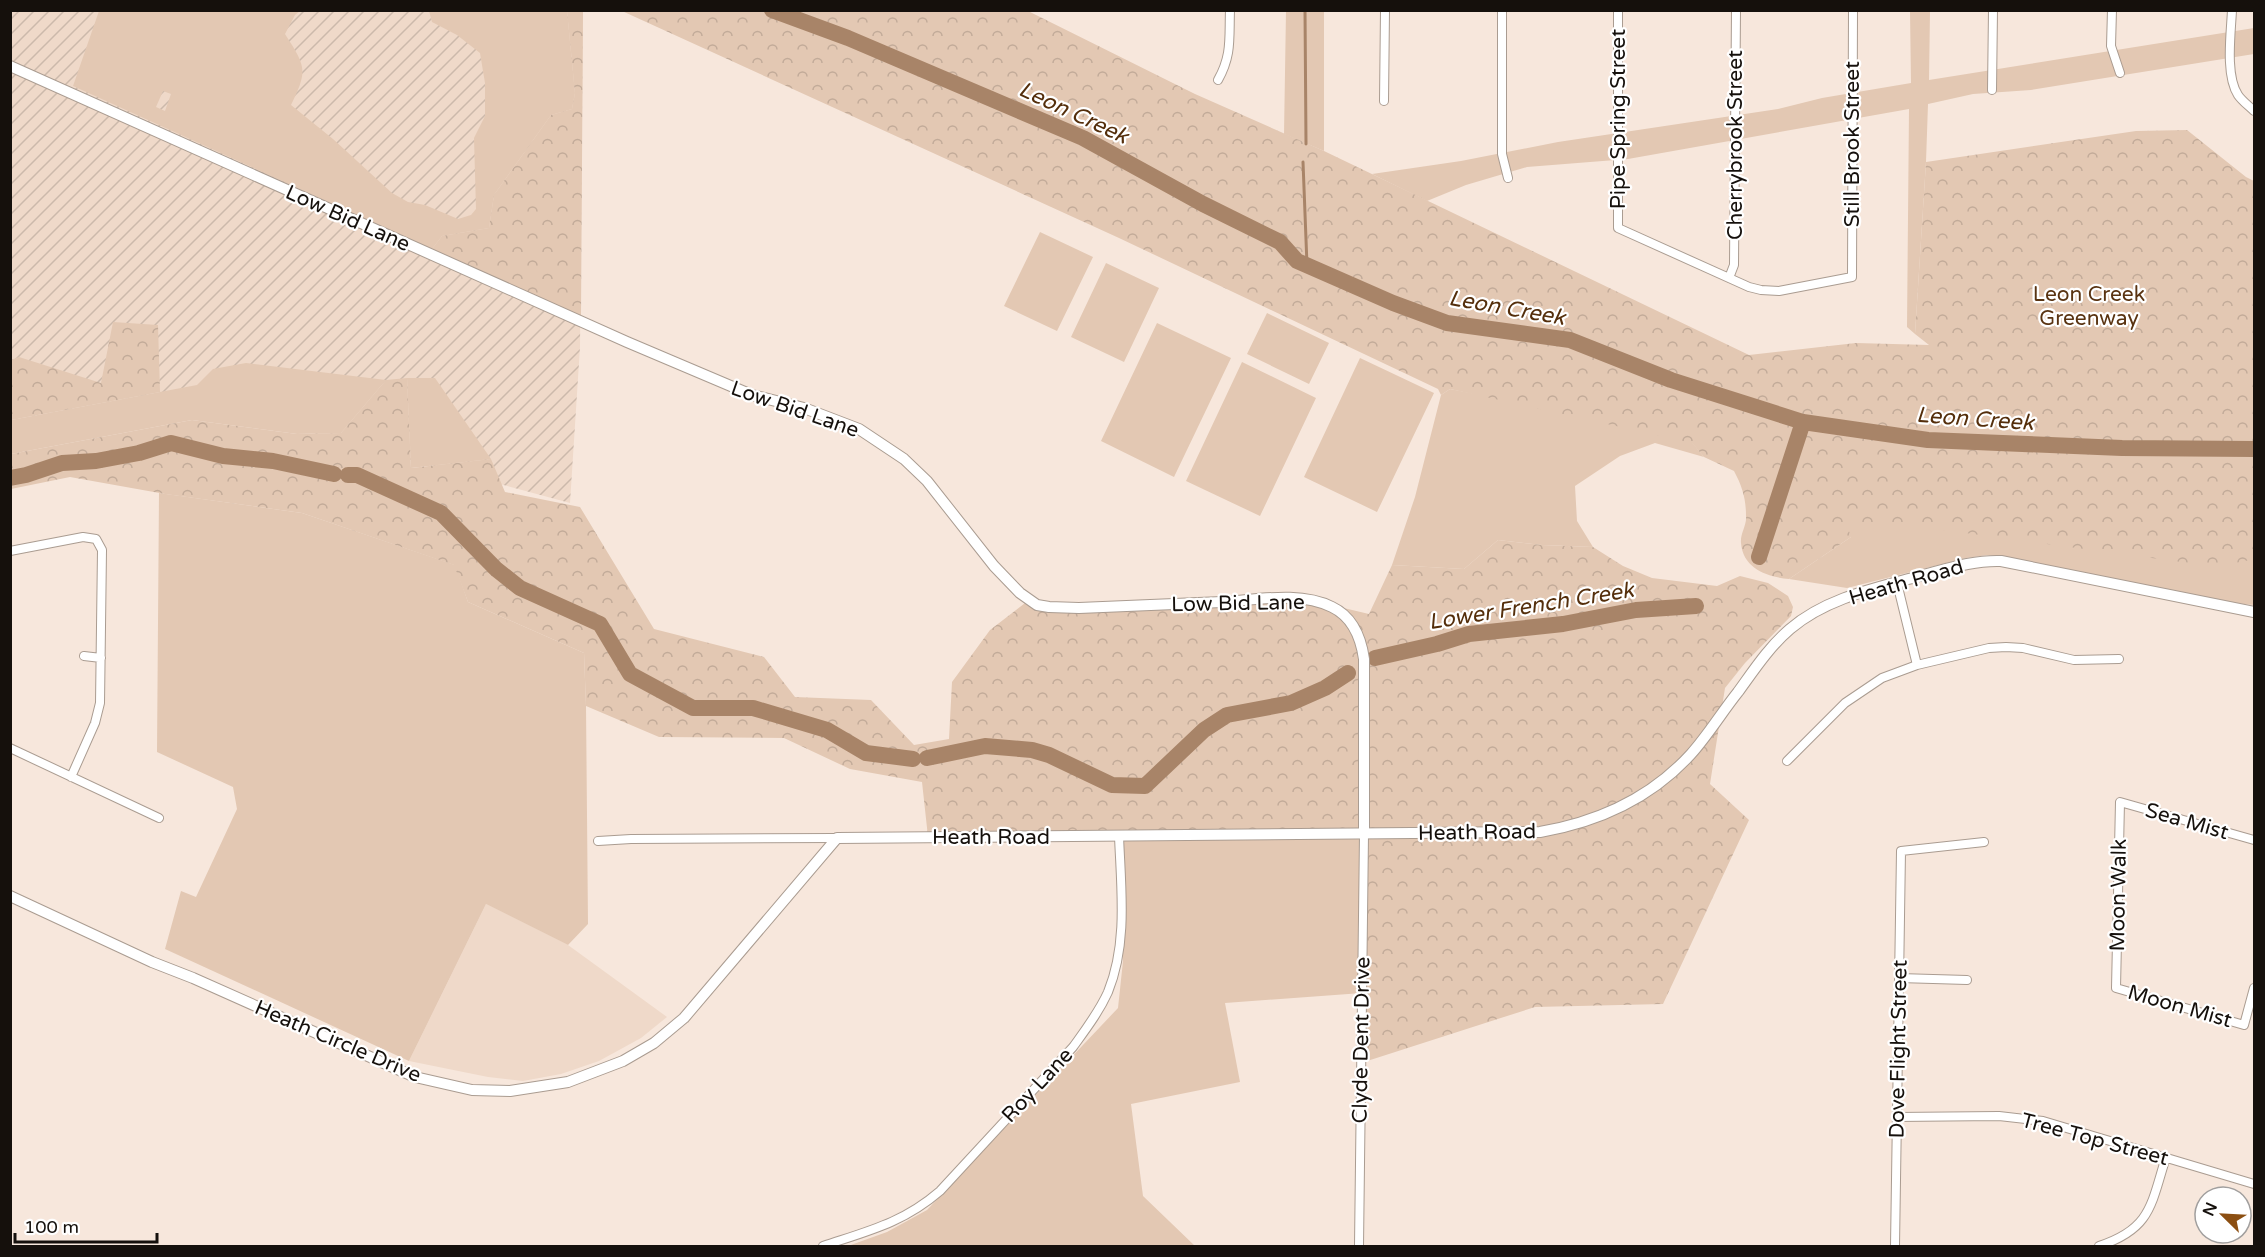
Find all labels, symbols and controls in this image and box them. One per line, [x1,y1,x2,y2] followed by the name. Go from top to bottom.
[1606,29,1631,209] street label: Pipe Spring Street
[1723,50,1748,240] street label: Cherrybrook Street
[1840,61,1865,227] street label: Still Brook Street
[1015,76,1134,150] water label: Leon Creek
[282,180,414,257] street label: Low Bid Lane
[2033,282,2145,331] park label: Leon Creek Greenway
[1447,285,1569,331] water label: Leon Creek
[728,376,862,443] street label: Low Bid Lane
[1915,402,2037,436] water label: Leon Creek
[1846,554,1966,611] street label: Heath Road
[1427,577,1638,635] water label: Lower French Creek
[1171,590,1305,617] street label: Low Bid Lane
[2142,798,2231,845] street label: Sea Mist
[1418,819,1536,846] street label: Heath Road
[932,825,1050,850] street label: Heath Road
[2105,838,2132,952] street label: Moon Walk
[1348,956,1375,1123] street label: Clyde Dent Drive
[1884,959,1913,1139] street label: Dove Flight Street
[2125,980,2235,1033] street label: Moon Mist
[251,995,425,1088] street label: Heath Circle Drive
[997,1043,1078,1128] street label: Roy Lane
[2018,1108,2171,1171] street label: Tree Top Street
[2193,1185,2253,1245] north arrow
[2198,1199,2222,1219] text: N
[15,1206,158,1244] scale bar
[24,1216,79,1238] text: 100 m

